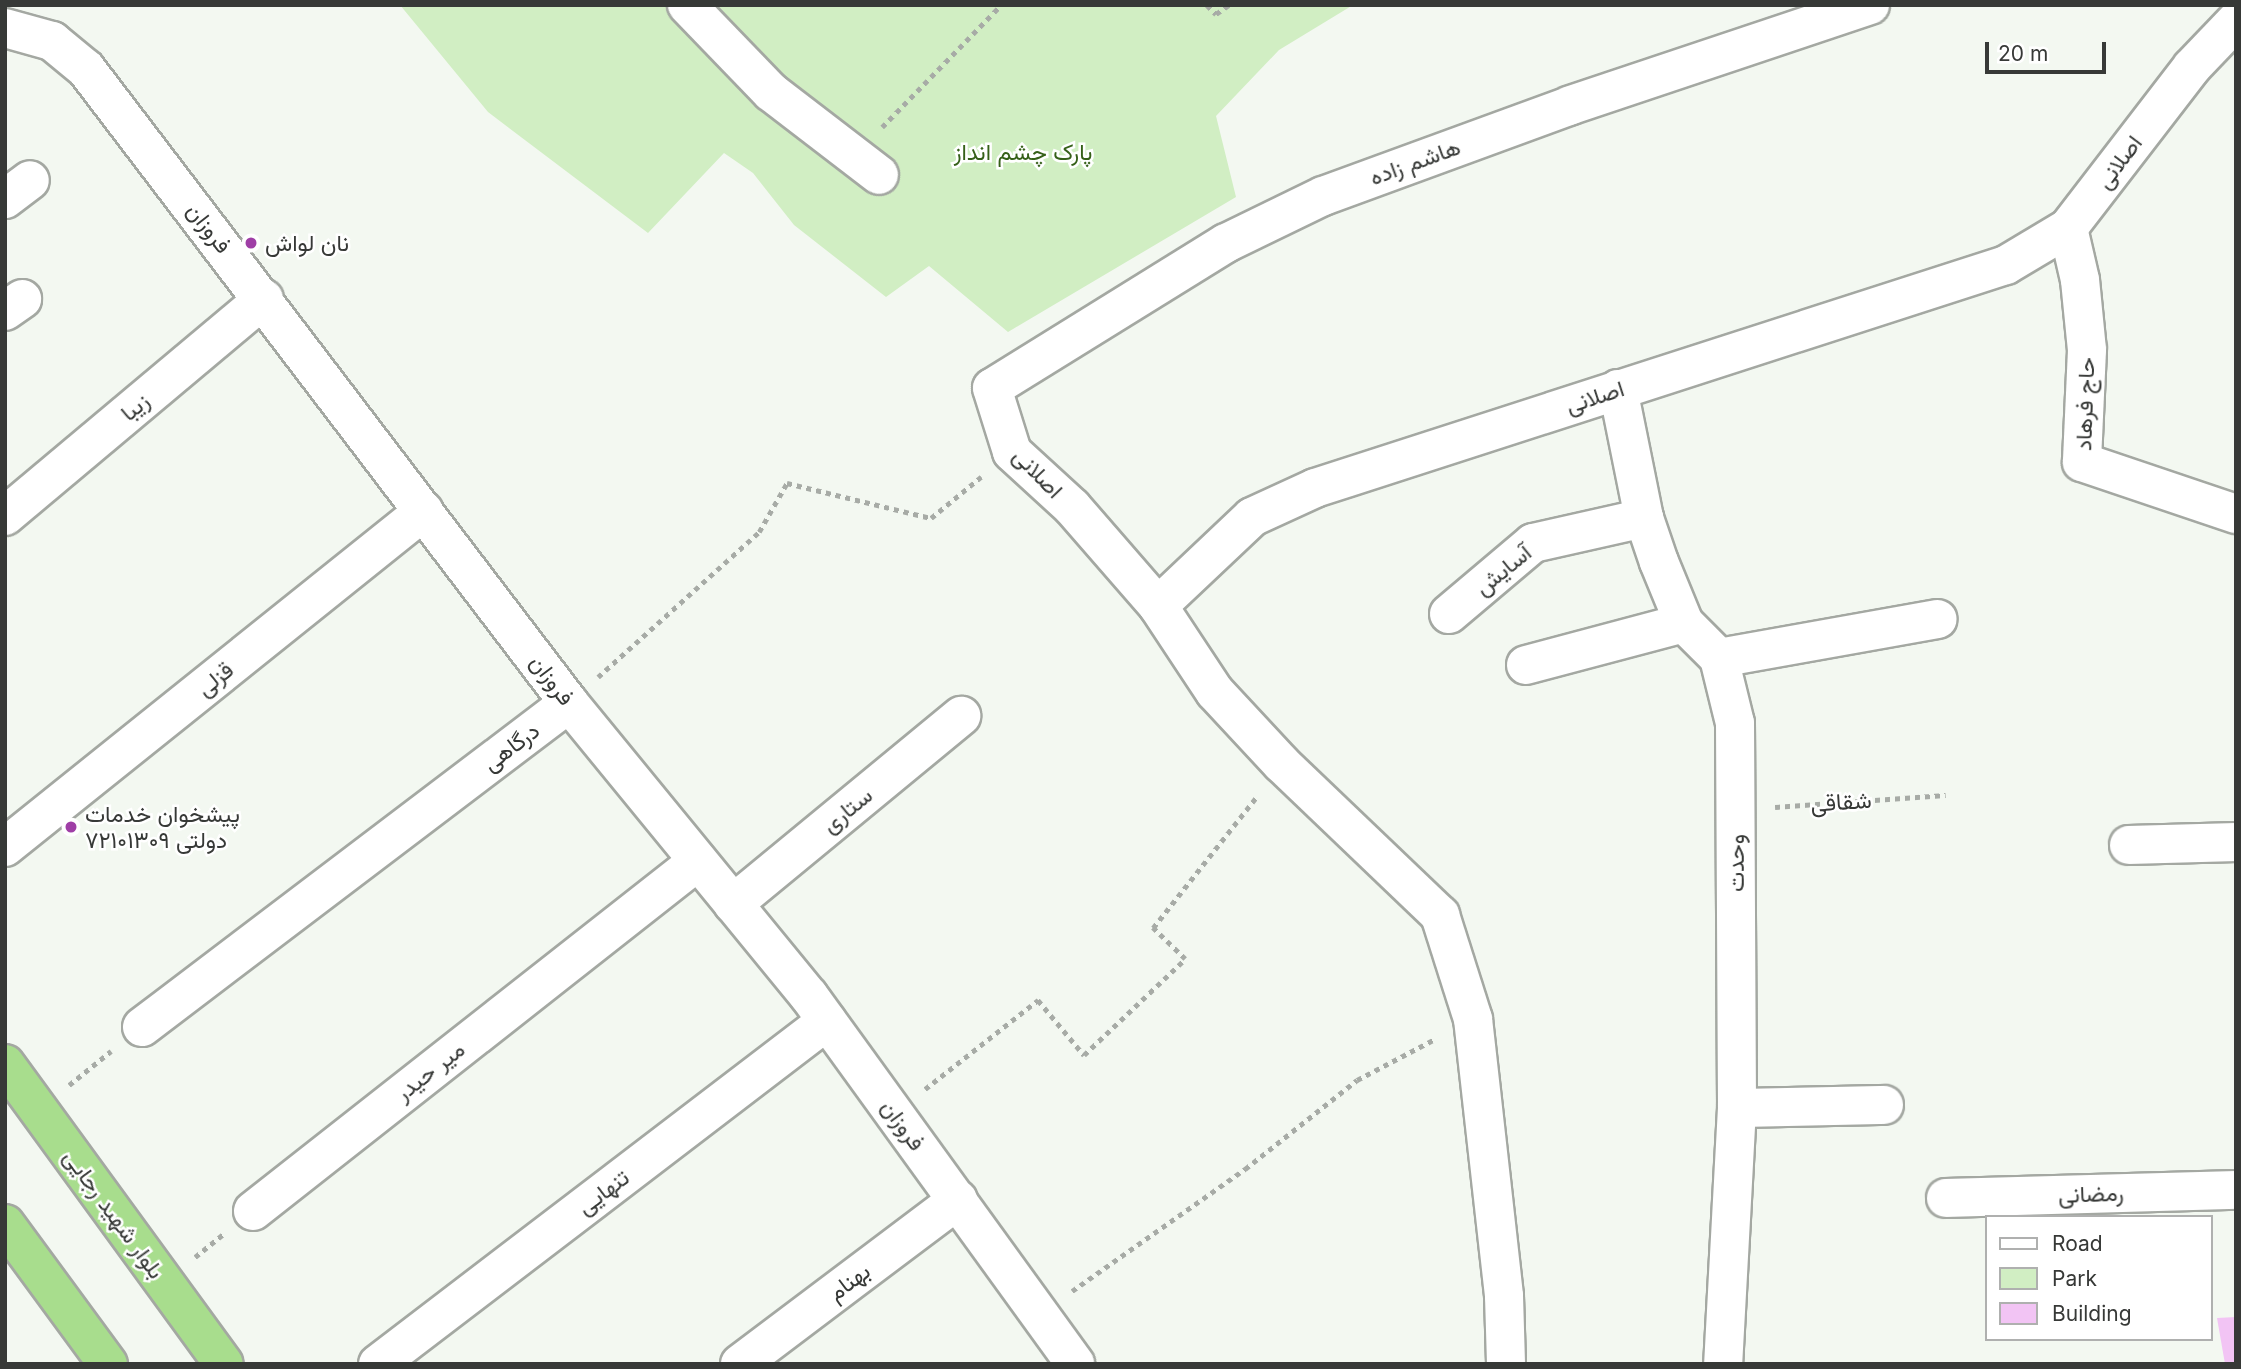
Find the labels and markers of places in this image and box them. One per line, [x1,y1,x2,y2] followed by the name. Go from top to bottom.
[265,229,349,257] place label: نان لواش
[243,235,259,251] marker: نان لواش
[85,800,240,854] place label: پیشخوان خدمات دولتی ۷۲۱۰۱۳۰۹
[63,819,79,835] marker: پیشخوان خدمات دولتی ۷۲۱۰۱۳۰۹

